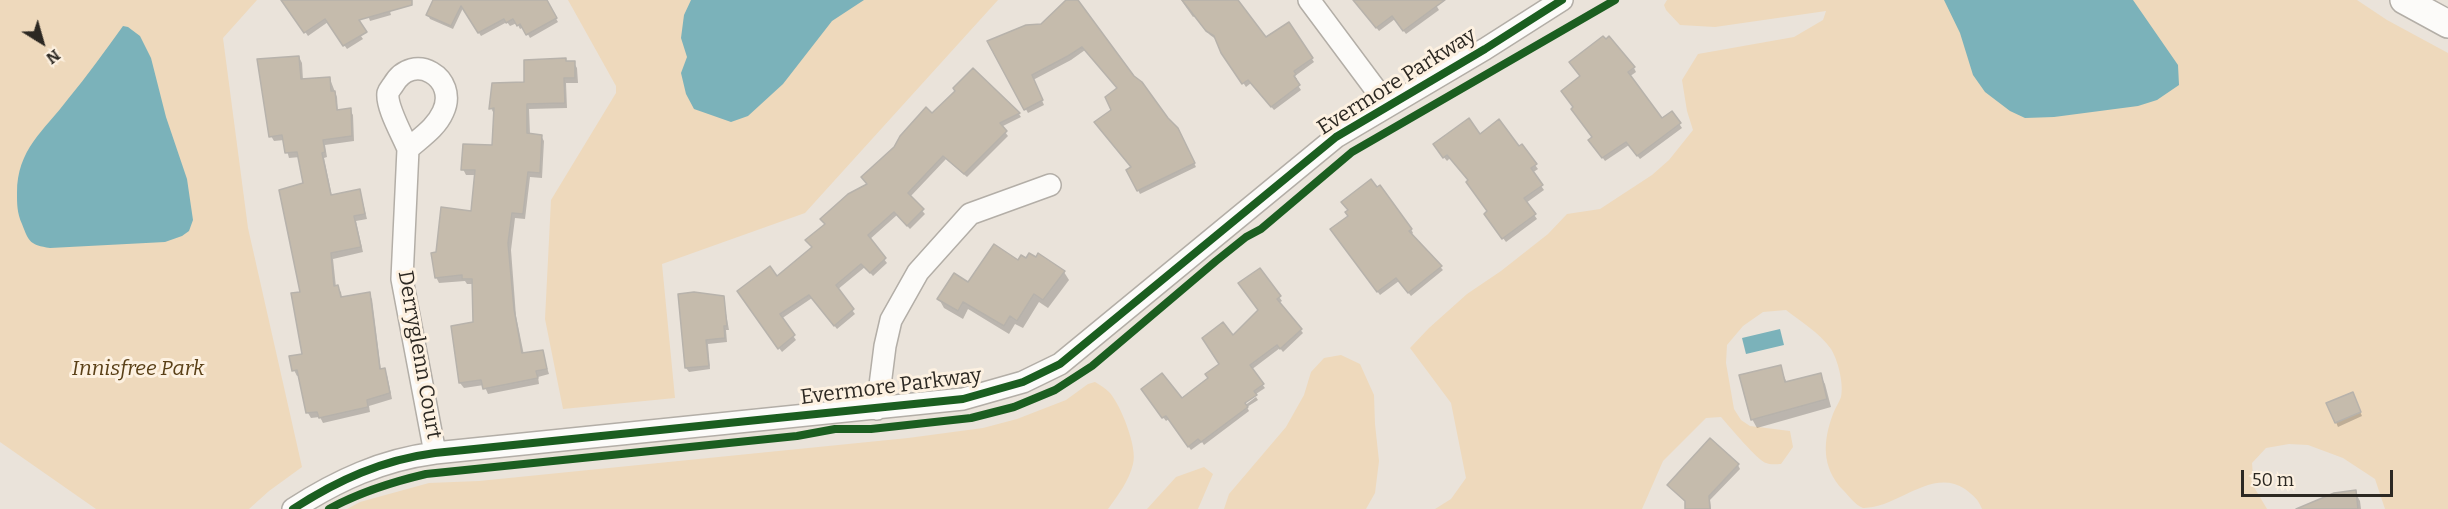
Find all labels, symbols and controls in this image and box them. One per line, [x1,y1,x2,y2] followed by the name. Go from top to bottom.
[12,12,72,72] north arrow
[1313,23,1481,141] street label: Evermore Parkway
[42,45,64,68] text: N
[392,269,446,441] street label: Derryglenn Court
[72,356,204,382] park label: Innisfree Park
[799,363,983,411] street label: Evermore Parkway
[2244,458,2396,496] scale bar
[2252,469,2294,491] text: 50 m

